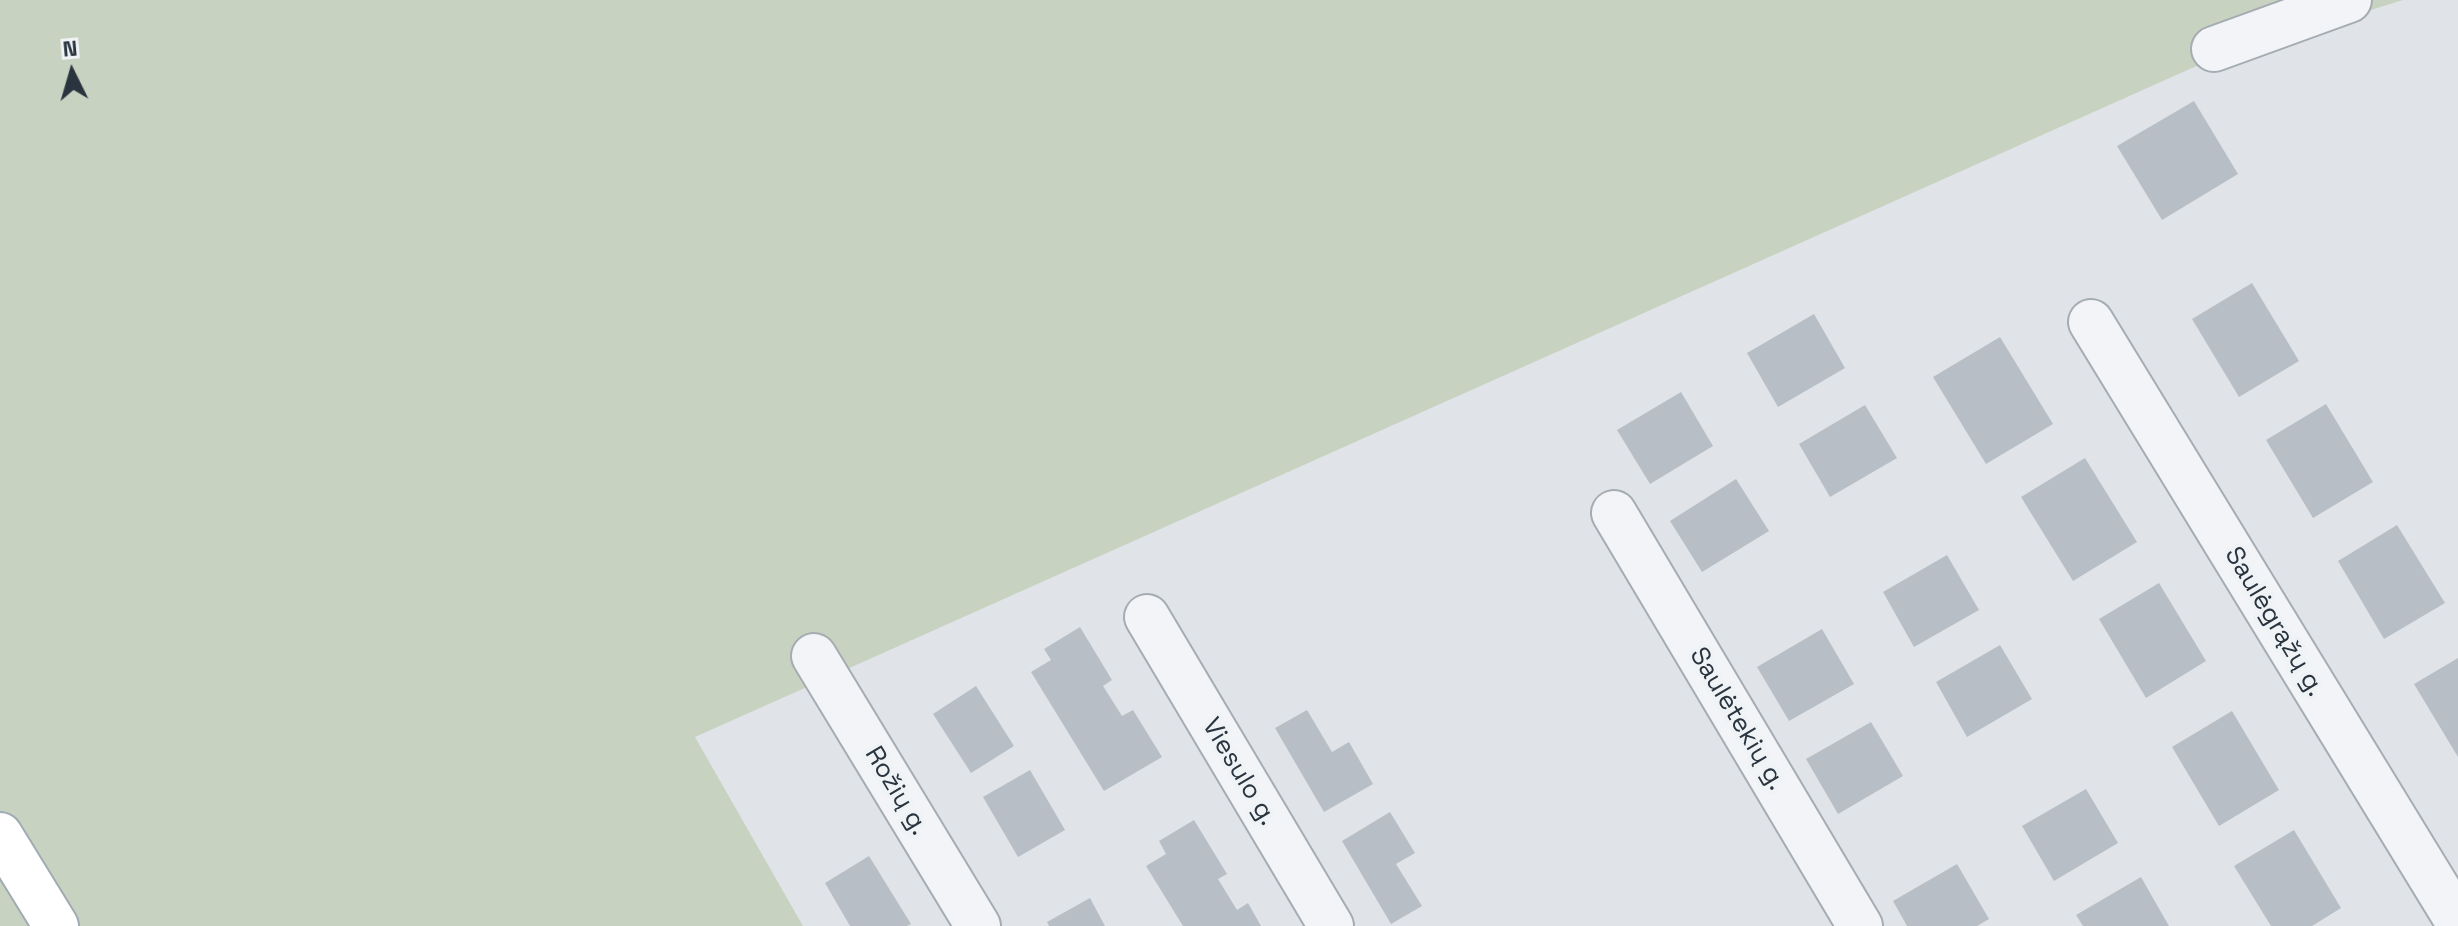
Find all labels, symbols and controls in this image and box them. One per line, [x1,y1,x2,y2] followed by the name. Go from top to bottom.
[32,32,112,112] north arrow
[61,34,78,63] text: N
[2217,542,2331,702] street label: Saulėgrąžų g.
[1682,642,1792,796] street label: Saulėtekių g.
[1195,713,1283,831] street label: Viesulo g.
[857,741,935,841] street label: Rožių g.

